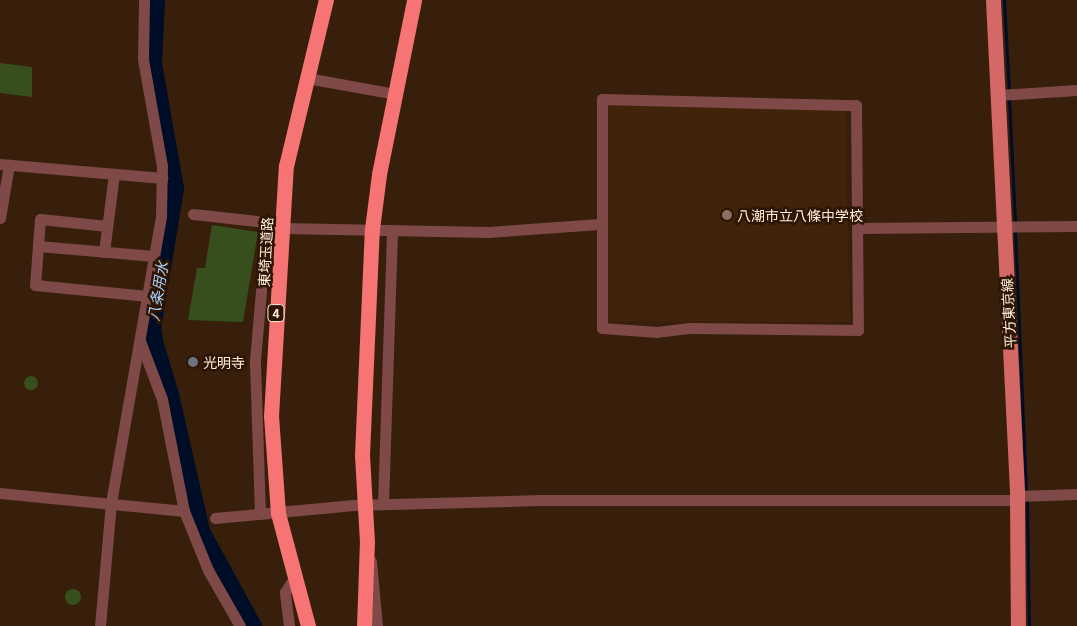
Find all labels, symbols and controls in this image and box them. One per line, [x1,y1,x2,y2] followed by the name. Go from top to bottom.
[737,207,863,223] place label: 八潮市立八條中学校
[721,209,733,221] marker: 八潮市立八條中学校
[255,217,275,287] street label: 東埼玉道路
[143,260,171,322] water label: 八条用水
[998,278,1018,348] street label: 平方東京線
[267,304,285,322] road number: 4
[203,354,245,370] place label: 光明寺
[187,356,199,368] marker: 光明寺

